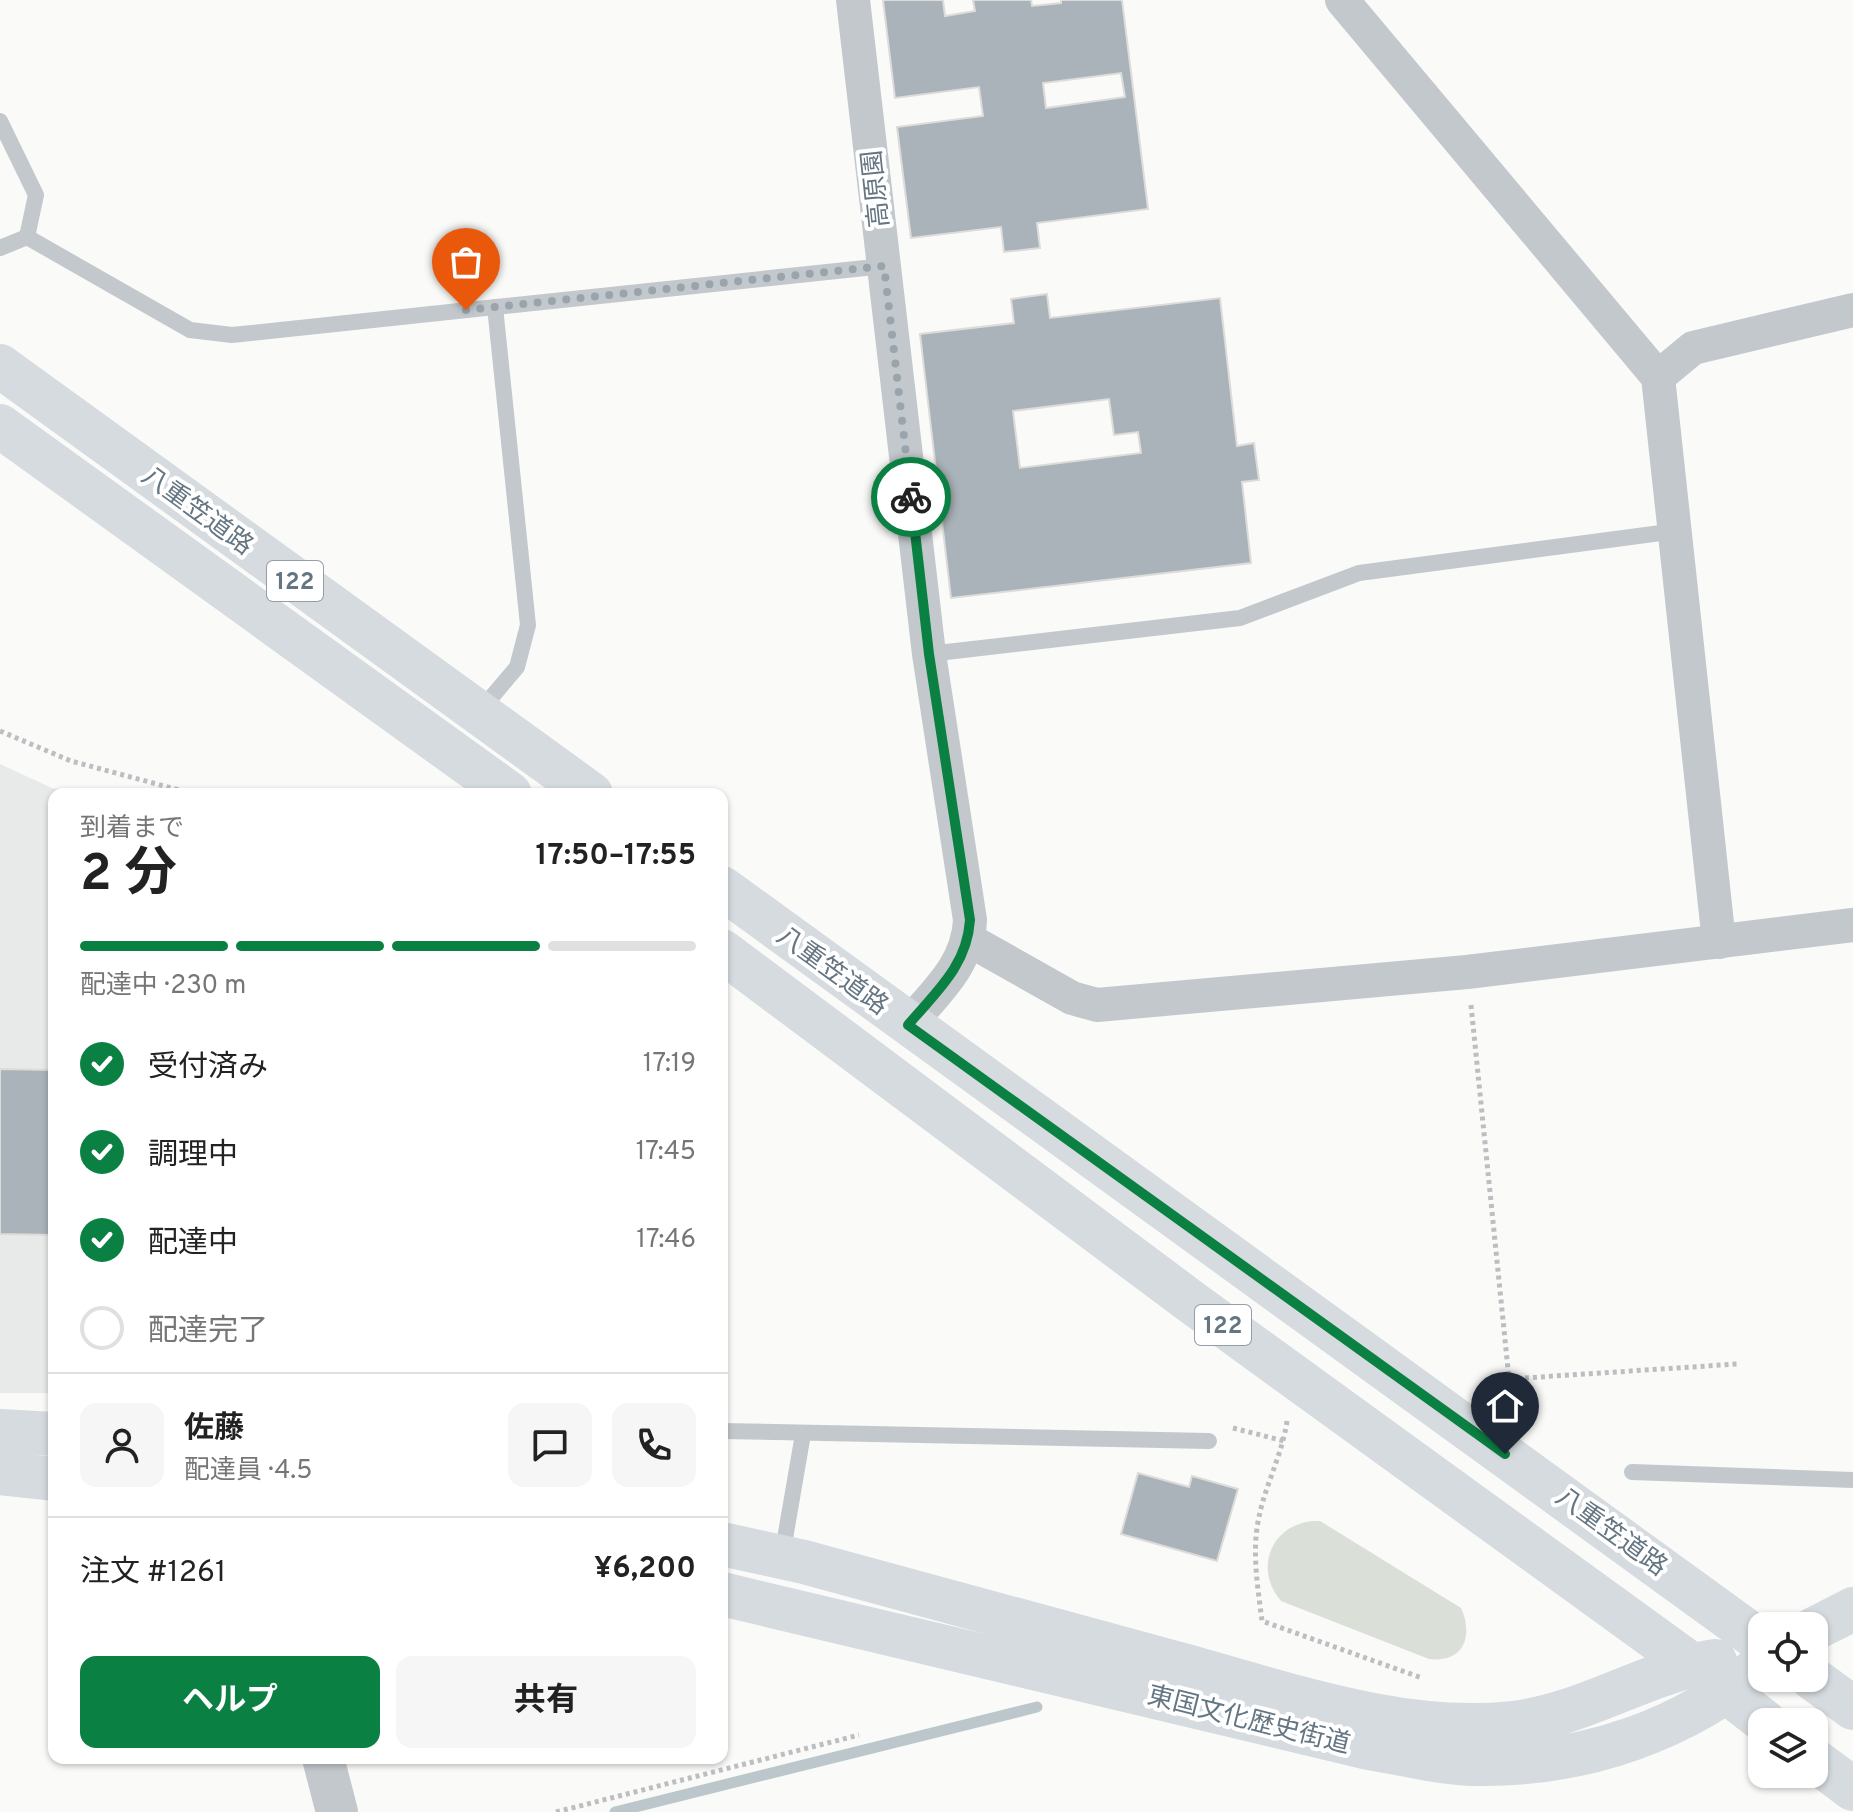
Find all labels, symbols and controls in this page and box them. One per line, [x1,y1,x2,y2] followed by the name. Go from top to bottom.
[857,148,898,229] street label: 高原園
[432,228,500,310] pin
[444,240,488,284] icon: bag
[871,457,951,537] courier
[134,460,259,564] street label: 八重笠道路
[889,475,933,519] icon: bike
[267,561,323,601] road number: 122
[80,813,184,846] text: 到着まで
[536,838,696,875] text: 17:50–17:55
[80,843,177,909] text: 2 分
[769,920,894,1024] street label: 八重笠道路
[80,970,246,1003] text: 配達中 · 230 m
[80,1042,124,1086] icon: check
[643,1048,696,1081] text: 17:19
[148,1050,268,1087] text: 受付済み
[80,1130,124,1174] icon: check
[636,1136,696,1169] text: 17:45
[148,1138,238,1175] text: 調理中
[80,1218,124,1262] icon: check
[636,1224,696,1257] text: 17:46
[148,1226,238,1263] text: 配達中
[1195,1305,1251,1345] road number: 122
[148,1314,268,1351] text: 配達完了
[1471,1372,1539,1454] pin
[1483,1384,1527,1428] icon: home
[80,1403,164,1487] button: person
[508,1403,592,1487] button: chat
[612,1403,696,1487] button: phone
[184,1411,244,1448] text: 佐藤
[184,1455,312,1488] text: 配達員 · 4.5
[1548,1481,1673,1585] street label: 八重笠道路
[594,1551,696,1588] text: ¥6,200
[80,1555,226,1592] text: 注文 #1261
[1748,1612,1828,1788] map controls
[1748,1612,1828,1692] button: locate
[80,1656,380,1748] button: ヘルプ
[396,1656,696,1748] button: 共有
[1143,1680,1353,1763] street label: 東国文化歴史街道
[1748,1708,1828,1788] button: layers

